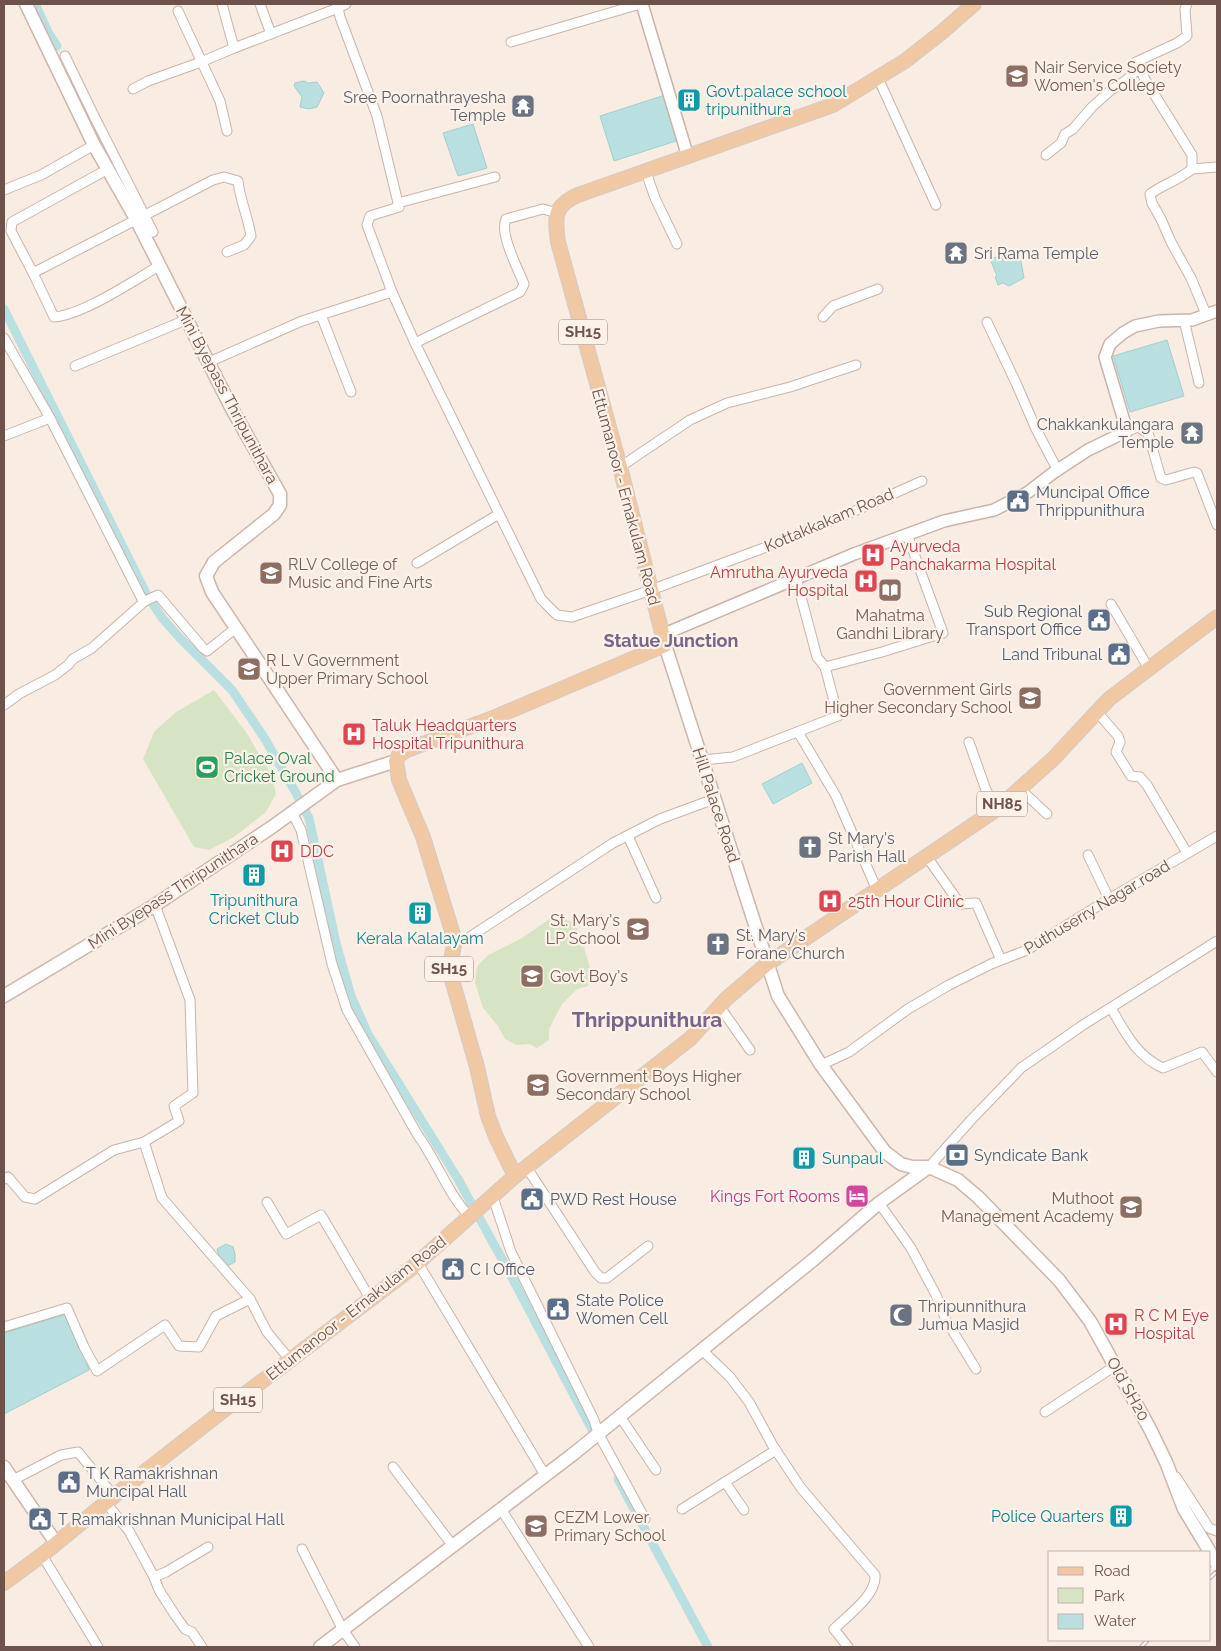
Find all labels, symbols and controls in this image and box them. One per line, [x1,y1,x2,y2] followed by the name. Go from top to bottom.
[1034,58,1182,95] place label: Nair Service Society Women's College
[1004,63,1030,89] school or university icon: Nair Service Society Women's College
[706,82,847,119] place label: Govt.palace school tripunithura
[676,87,702,113] building icon: Govt.palace school tripunithura
[343,88,506,125] place label: Sree Poornathrayesha Temple
[510,93,536,119] temple icon: Sree Poornathrayesha Temple
[943,240,969,266] temple icon: Sri Rama Temple
[974,244,1099,263] place label: Sri Rama Temple
[172,303,282,487] street label: Mini Byepass Thripunithara
[559,320,607,344] road number: SH15
[588,387,664,607] street label: Ettumanoor - Ernakulam Road
[1037,415,1174,452] place label: Chakkankulangara Temple
[1179,420,1205,446] temple icon: Chakkankulangara Temple
[1036,483,1150,520] place label: Muncipal Office Thrippunithura
[761,484,897,556] street label: Kottakkakam Road
[1005,488,1031,514] public building icon: Muncipal Office Thrippunithura
[890,537,1056,574] place label: Ayurveda Panchakarma Hospital
[860,542,886,568] hospital icon: Ayurveda Panchakarma Hospital
[288,555,433,592] place label: RLV College of Music and Fine Arts
[258,560,284,586] school or university icon: RLV College of Music and Fine Arts
[710,563,849,600] place label: Amrutha Ayurveda Hospital
[853,568,879,594] hospital icon: Amrutha Ayurveda Hospital
[877,577,903,603] library icon: Mahatma Gandhi Library
[966,602,1083,639] place label: Sub Regional Transport Office
[836,606,944,643] place label: Mahatma Gandhi Library
[1086,607,1112,633] public building icon: Sub Regional Transport Office
[604,630,738,651] district label: Statue Junction
[1106,641,1132,667] public building icon: Land Tribunal
[1002,645,1103,664] place label: Land Tribunal
[266,651,429,688] place label: R L V Government Upper Primary School
[236,656,262,682] school or university icon: R L V Government Upper Primary School
[824,680,1013,717] place label: Government Girls Higher Secondary School
[1017,685,1043,711] school or university icon: Government Girls Higher Secondary School
[372,716,524,753] place label: Taluk Headquarters Hospital Tripunithura
[341,721,367,747] hospital icon: Taluk Headquarters Hospital Tripunithura
[688,745,744,865] street label: Hill Palace Road
[224,749,335,786] place label: Palace Oval Cricket Ground
[194,754,220,780] sports icon: Palace Oval Cricket Ground
[977,792,1027,816] road number: NH85
[85,829,261,953] street label: Mini Byepass Thripunithara
[828,829,907,866] place label: St Mary's Parish Hall
[797,834,823,860] church icon: St Mary's Parish Hall
[269,838,295,864] hospital icon: DDC
[300,842,334,861] place label: DDC
[1021,856,1173,958] street label: Puthuserry Nagar road
[241,862,267,888] building icon: Tripunithura Cricket Club
[817,888,843,914] hospital icon: 25th Hour Clinic
[209,891,299,928] place label: Tripunithura Cricket Club
[848,892,964,911] place label: 25th Hour Clinic
[407,900,433,926] building icon: Kerala Kalalayam
[546,911,621,948] place label: St. Mary's LP School
[625,916,651,942] school or university icon: St. Mary's LP School
[736,926,845,963] place label: St. Mary's Forane Church
[356,929,484,948] place label: Kerala Kalalayam
[705,931,731,957] church icon: St. Mary's Forane Church
[425,956,473,982] road number: SH15
[519,963,545,989] school or university icon: Govt Boy's
[550,967,628,986] place label: Govt Boy's
[572,1007,722,1032] district label: Thrippunithura
[556,1067,742,1104] place label: Government Boys Higher Secondary School
[525,1072,551,1098] school or university icon: Government Boys Higher Secondary School
[944,1142,970,1168] bank icon: Syndicate Bank
[791,1145,817,1171] building icon: Sunpaul
[974,1146,1089,1165] place label: Syndicate Bank
[822,1149,884,1168] place label: Sunpaul
[844,1183,870,1209] hotel icon: Kings Fort Rooms
[519,1186,545,1212] public building icon: PWD Rest House
[710,1187,840,1206] place label: Kings Fort Rooms
[941,1189,1115,1226] place label: Muthoot Management Academy
[550,1190,677,1209] place label: PWD Rest House
[1118,1194,1144,1220] school or university icon: Muthoot Management Academy
[262,1232,450,1384] street label: Ettumanoor - Ernakulam Road
[440,1256,466,1282] public building icon: C I Office
[470,1260,535,1279] place label: C I Office
[576,1291,668,1328] place label: State Police Women Cell
[545,1296,571,1322] public building icon: State Police Women Cell
[918,1297,1026,1334] place label: Thripunnithura Jumua Masjid
[888,1302,914,1328] mosque icon: Thripunnithura Jumua Masjid
[1134,1306,1209,1343] place label: R C M Eye Hospital
[1103,1311,1129,1337] hospital icon: R C M Eye Hospital
[1103,1354,1153,1424] street label: Old SH20
[214,1388,262,1412] road number: SH15
[86,1464,218,1501] place label: T K Ramakrishnan Muncipal Hall
[56,1469,82,1495] public building icon: T K Ramakrishnan Muncipal Hall
[1108,1503,1134,1529] building icon: Police Quarters
[27,1506,53,1532] public building icon: T Ramakrishnan Municipal Hall
[991,1507,1104,1526] place label: Police Quarters
[554,1508,666,1545] place label: CEZM Lower Primary School
[58,1510,285,1529] place label: T Ramakrishnan Municipal Hall
[523,1513,549,1539] school or university icon: CEZM Lower Primary School
[1048,1551,1211,1641] legend
[1094,1562,1130,1580] text: Road
[1094,1587,1125,1605] text: Park
[1094,1612,1137,1630] text: Water

